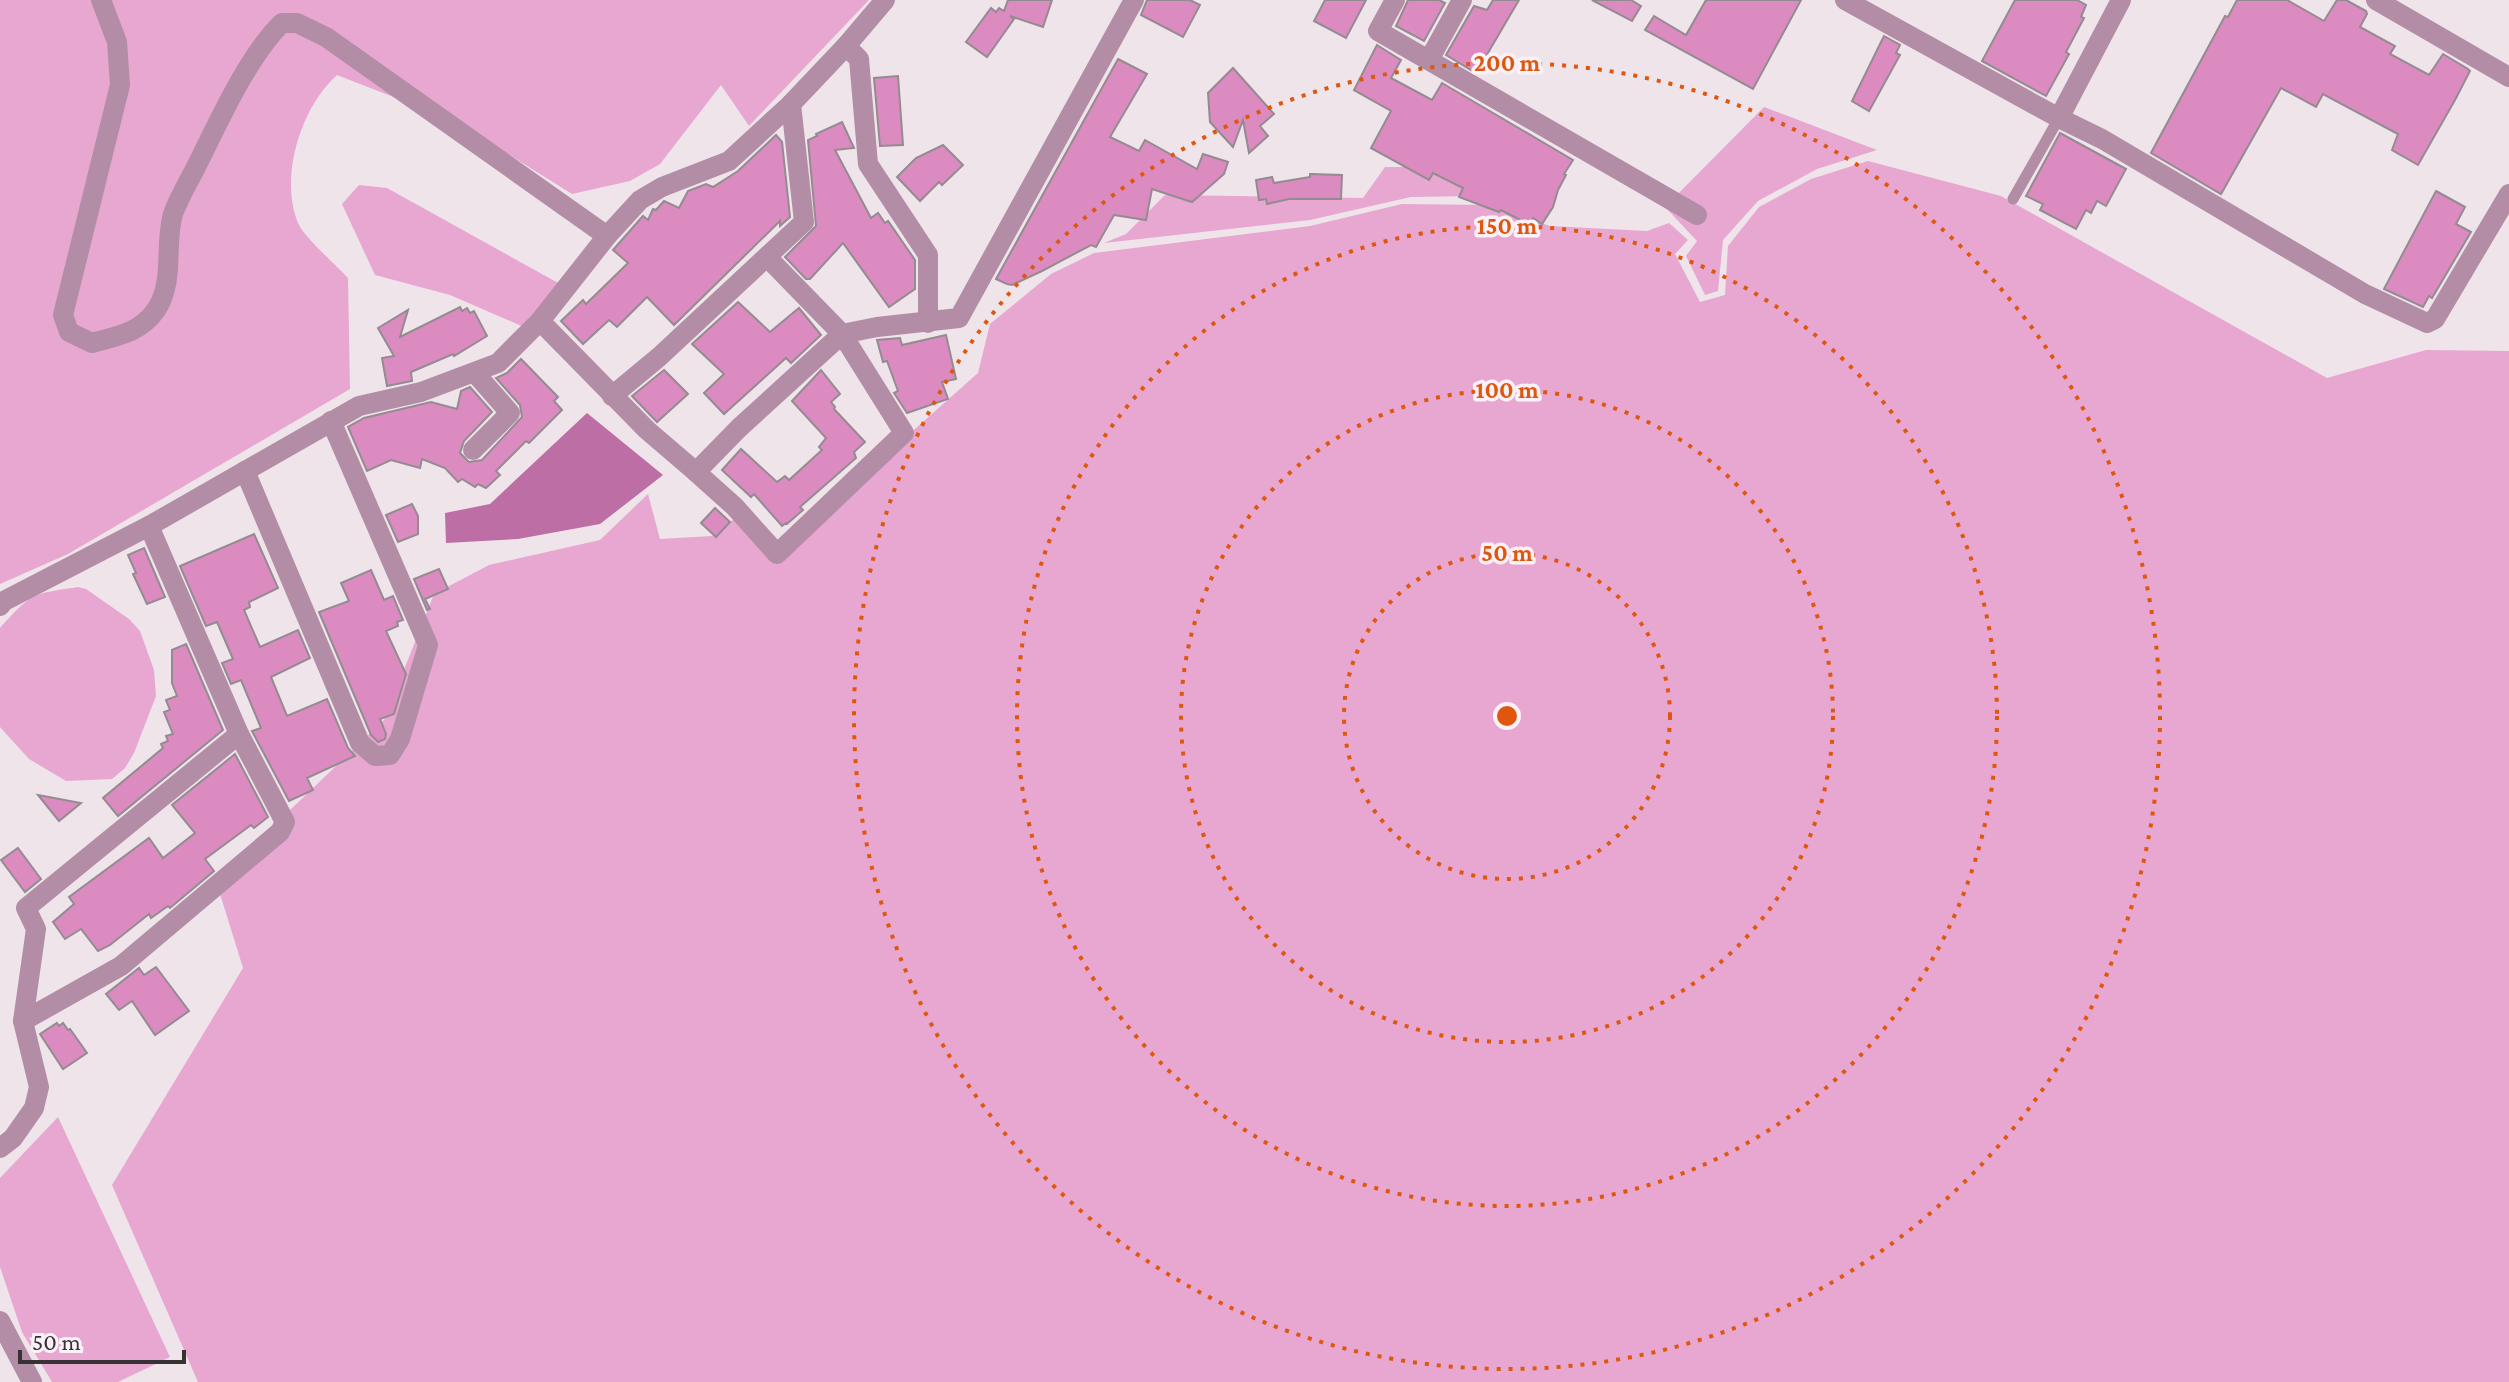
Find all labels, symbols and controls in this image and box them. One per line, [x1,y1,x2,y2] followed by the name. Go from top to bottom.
[1474,49,1541,76] text: 200 m
[1477,212,1538,239] text: 150 m
[1475,376,1539,403] text: 100 m
[1481,539,1533,566] text: 50 m
[1493,702,1521,730] centre of rings
[20,1314,184,1364] scale bar
[32,1328,81,1355] text: 50 m

